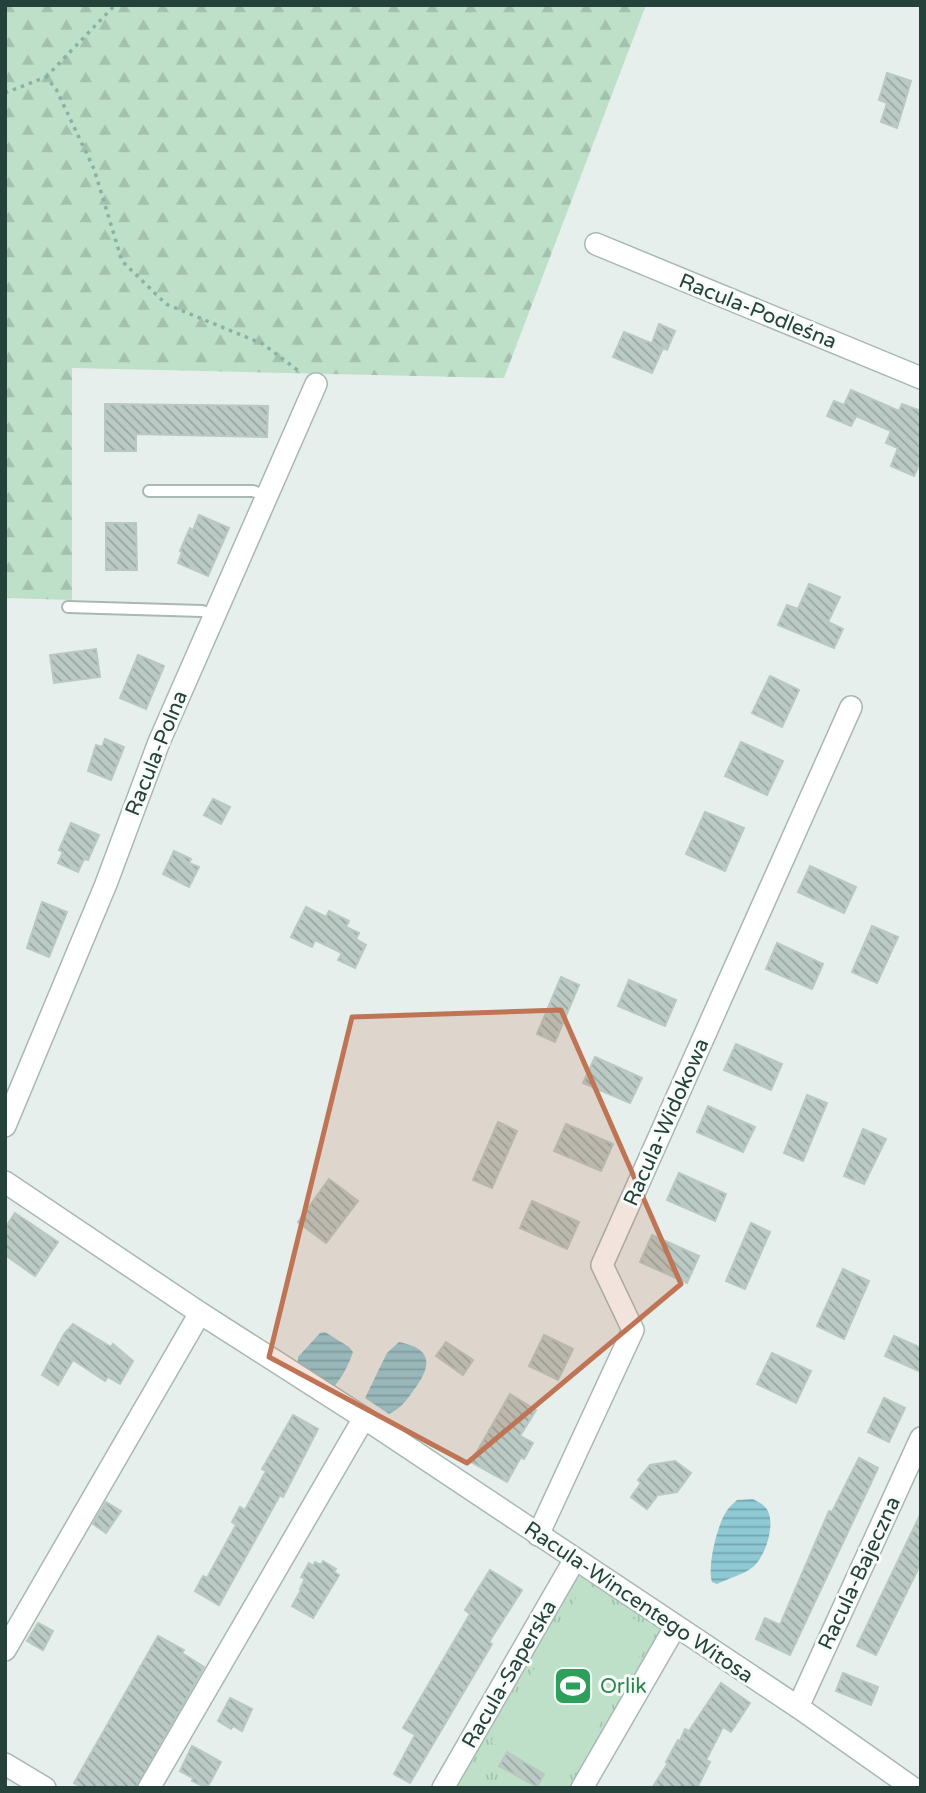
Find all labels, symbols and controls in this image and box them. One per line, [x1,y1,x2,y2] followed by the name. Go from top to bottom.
[675,268,840,355] street label: Racula-Podleśna
[120,687,193,819] street label: Racula-Polna
[618,1035,715,1210] street label: Racula-Widokowa
[813,1493,906,1654] street label: Racula-Bajeczna
[519,1516,758,1689] street label: Racula-Wincentego Witosa
[457,1596,562,1753] street label: Racula-Saperska
[552,1665,594,1707] sports icon: Orlik
[600,1674,647,1699] place label: Orlik

